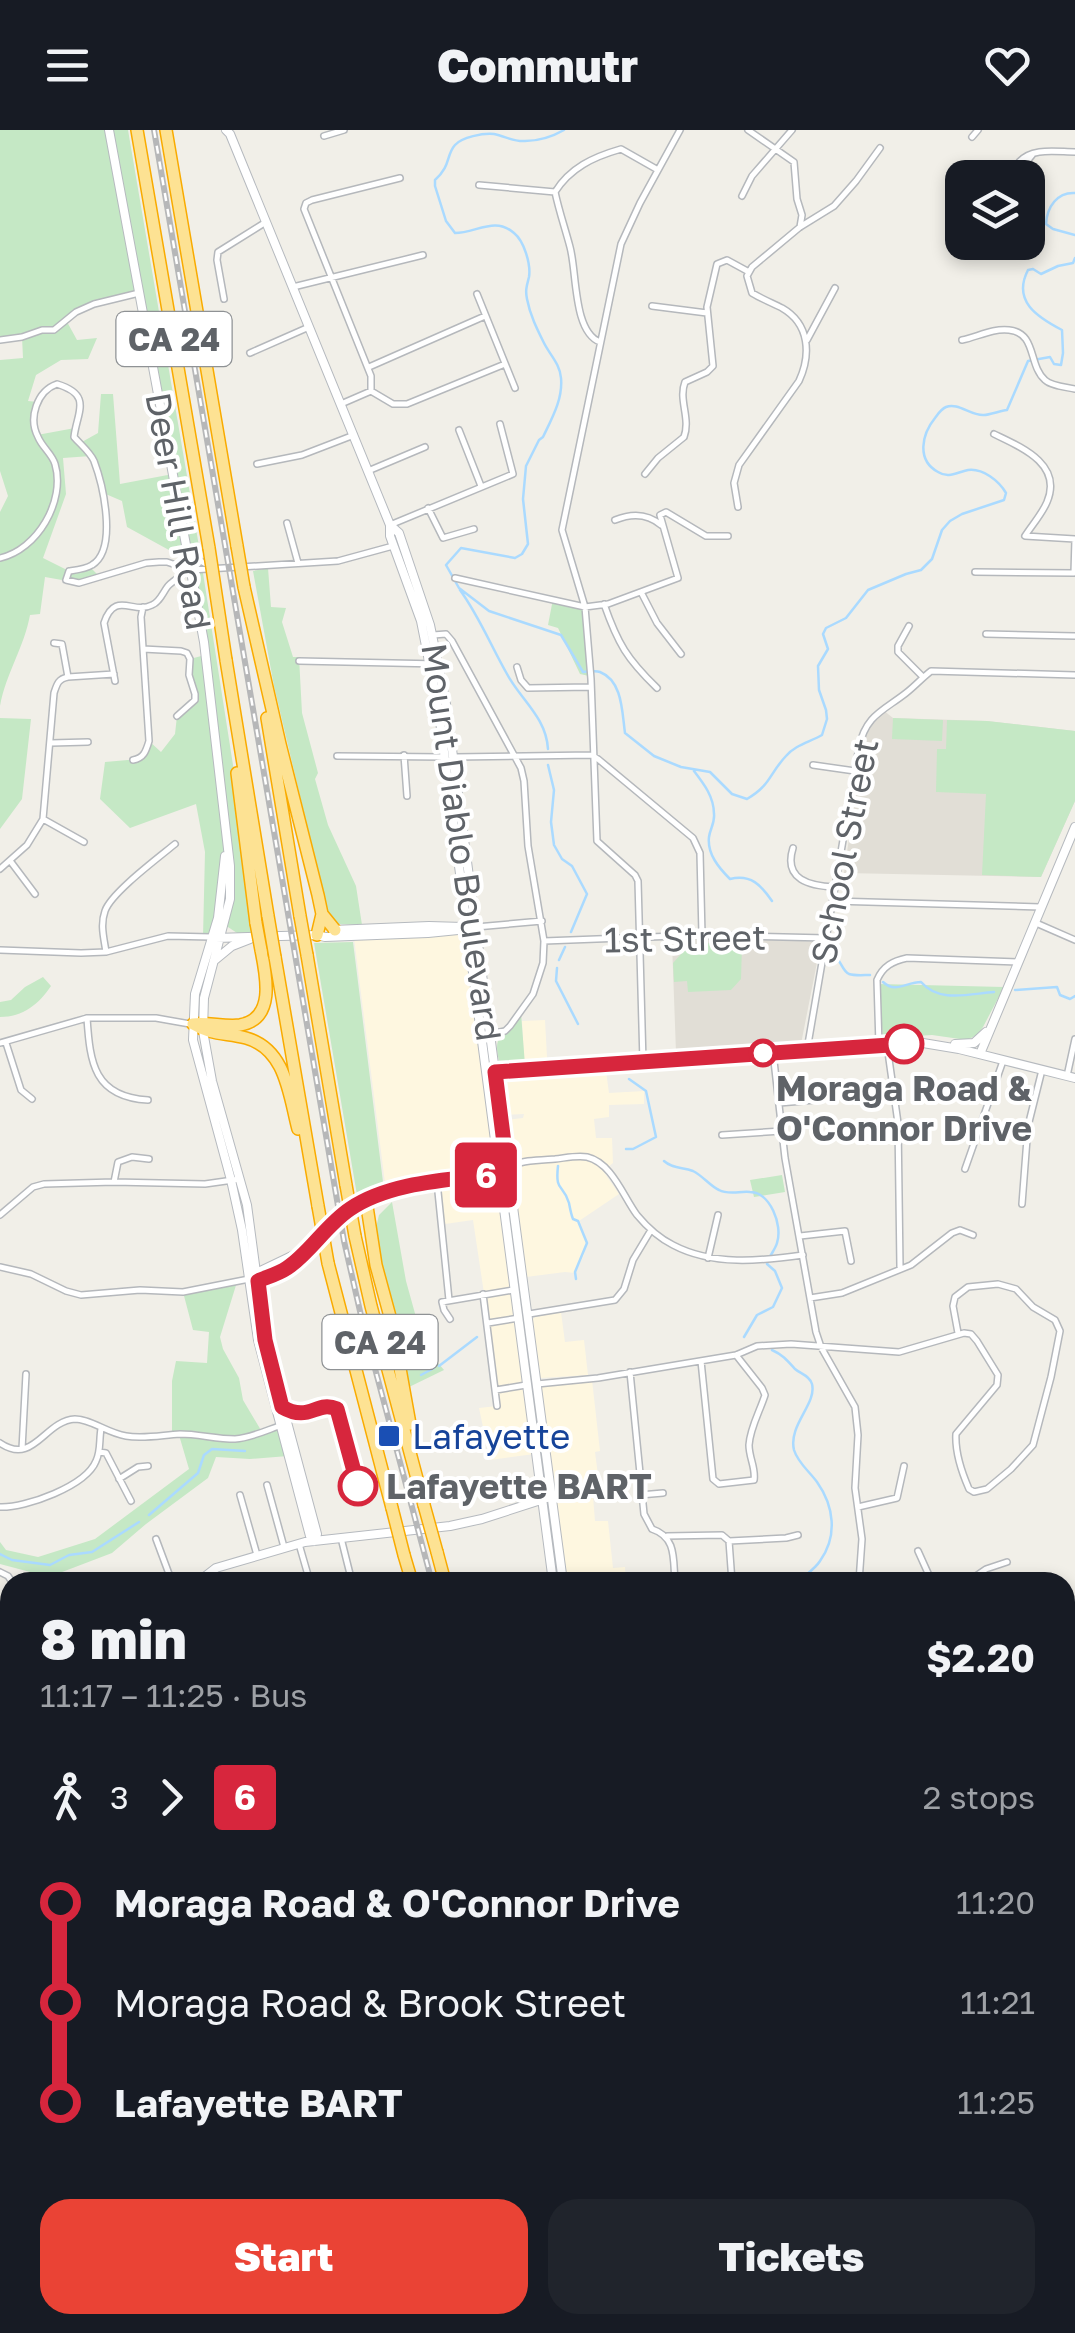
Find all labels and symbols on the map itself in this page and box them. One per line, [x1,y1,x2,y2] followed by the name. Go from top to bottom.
[116,312,232,366] road number: CA 24
[137,389,221,633] street label: Deer Hill Road
[413,640,511,1044] street label: Mount Diablo Boulevard
[802,735,886,967] street label: School Street
[604,916,766,960] street label: 1st Street
[885,1025,923,1063] marker: Moraga Road & O'Connor Drive
[750,1040,776,1066] unlabelled marker
[776,1067,1032,1149] place label: Moraga Road & O'Connor Drive
[454,1142,518,1208] line badge: 6
[322,1315,438,1369] road number: CA 24
[412,1415,570,1457] place label: Lafayette
[376,1423,402,1449] marker: Lafayette
[386,1465,652,1507] place label: Lafayette BART
[339,1467,377,1505] marker: Lafayette BART

